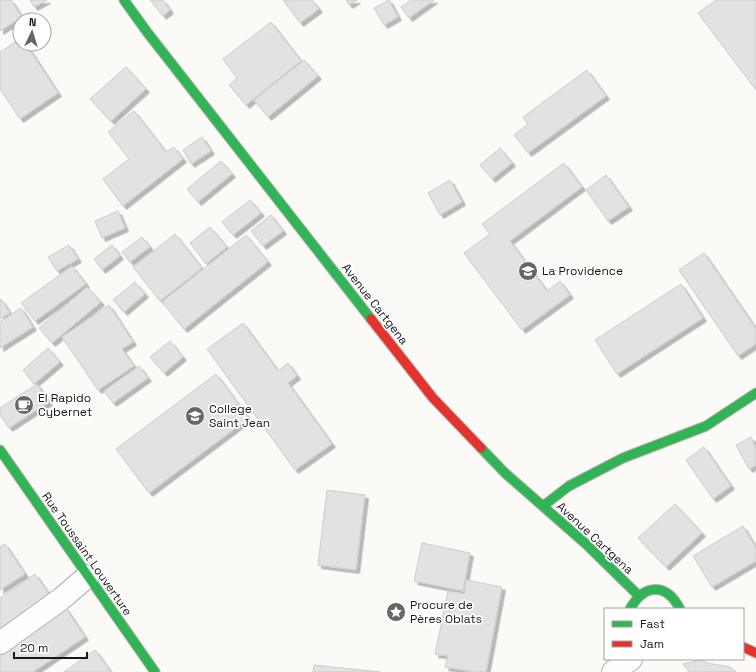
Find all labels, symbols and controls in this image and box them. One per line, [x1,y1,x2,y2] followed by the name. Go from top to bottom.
[12,12,52,52] north arrow
[29,15,37,29] text: N
[338,260,412,348] street label: Avenue Cartgena
[517,260,539,282] school or university icon: La Providence
[542,263,623,279] place label: La Providence
[38,390,92,420] place label: El Rapido Cybernet
[13,394,35,416] cafe icon: El Rapido Cybernet
[209,401,270,431] place label: College Saint Jean
[184,405,206,427] school or university icon: College Saint Jean
[38,489,136,619] street label: Rue Toussaint Louverture
[553,498,637,578] street label: Avenue Cartgena
[410,597,482,627] place label: Procure de Pères Oblats
[385,601,407,623] place icon: Procure de Pères Oblats
[604,608,744,660] legend
[640,616,665,632] text: Fast
[14,634,87,660] scale bar
[640,636,664,652] text: Jam
[20,640,48,656] text: 20 m

